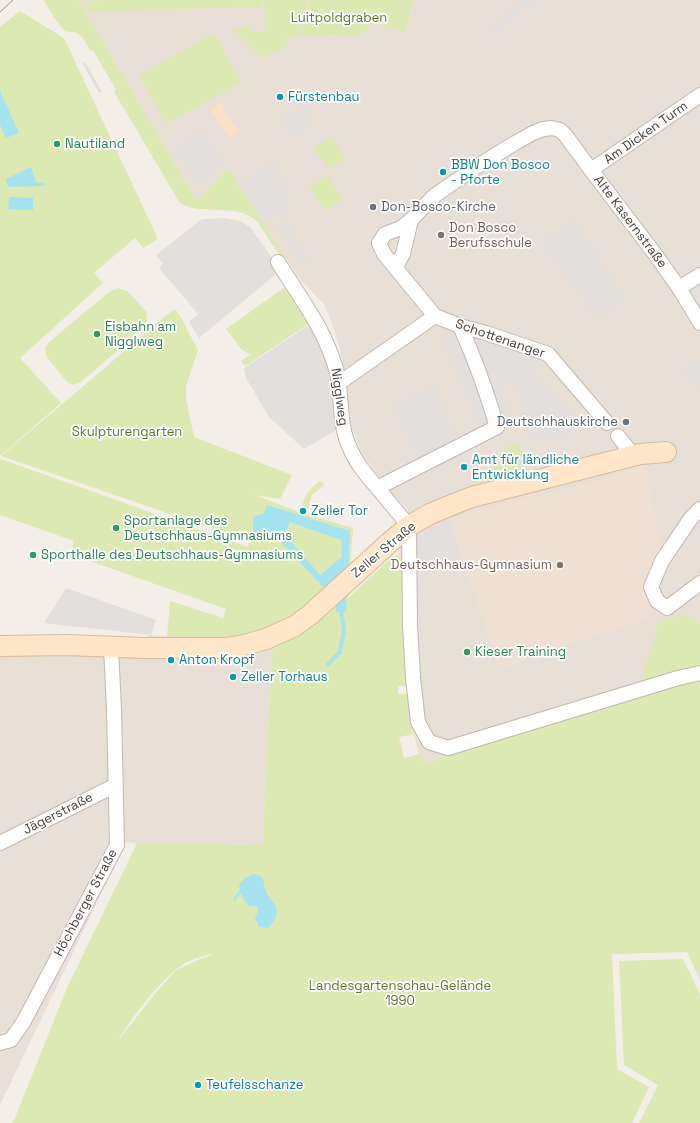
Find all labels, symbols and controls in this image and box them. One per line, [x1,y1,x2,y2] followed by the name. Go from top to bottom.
[291,10,387,26] park label: Luitpoldgraben
[288,89,360,105] place label: Fürstenbau
[275,92,285,102] marker: Fürstenbau
[601,98,691,168] street label: Am Dicken Turm
[65,136,125,152] place label: Nautiland
[52,139,62,149] marker: Nautiland
[451,157,550,188] place label: BBW Don Bosco - Pforte
[438,167,448,177] marker: BBW Don Bosco - Pforte
[590,173,670,271] street label: Alte Kasernstraße
[381,199,496,215] place label: Don-Bosco-Kirche
[368,202,378,212] marker: Don-Bosco-Kirche
[449,220,532,251] place label: Don Bosco Berufsschule
[436,230,446,240] marker: Don Bosco Berufsschule
[453,316,547,362] street label: Schottenanger
[105,319,176,350] place label: Eisbahn am Nigglweg
[92,329,102,339] marker: Eisbahn am Nigglweg
[327,367,351,427] street label: Nigglweg
[497,414,618,430] place label: Deutschhauskirche
[621,417,631,427] marker: Deutschhauskirche
[72,424,182,440] park label: Skulpturengarten
[472,452,579,483] place label: Amt für ländliche Entwicklung
[459,462,469,472] marker: Amt für ländliche Entwicklung
[311,503,368,519] place label: Zeller Tor
[298,506,308,516] marker: Zeller Tor
[124,513,292,544] place label: Sportanlage des Deutschhaus-Gymnasiums
[349,519,419,581] street label: Zeller Straße
[111,523,121,533] marker: Sportanlage des Deutschhaus-Gymnasiums
[41,547,303,563] place label: Sporthalle des Deutschhaus-Gymnasiums
[28,550,38,560] marker: Sporthalle des Deutschhaus-Gymnasiums
[391,557,552,573] place label: Deutschhaus-Gymnasium
[555,560,565,570] marker: Deutschhaus-Gymnasium
[475,644,566,660] place label: Kieser Training
[462,647,472,657] marker: Kieser Training
[179,652,255,668] place label: Anton Kropf
[166,655,176,665] marker: Anton Kropf
[241,669,328,685] place label: Zeller Torhaus
[228,672,238,682] marker: Zeller Torhaus
[21,790,95,838] street label: Jägerstraße
[51,847,121,959] street label: Höchberger Straße
[309,978,491,1009] park label: Landesgartenschau-Gelände 1990
[206,1077,303,1093] place label: Teufelsschanze
[193,1080,203,1090] marker: Teufelsschanze

